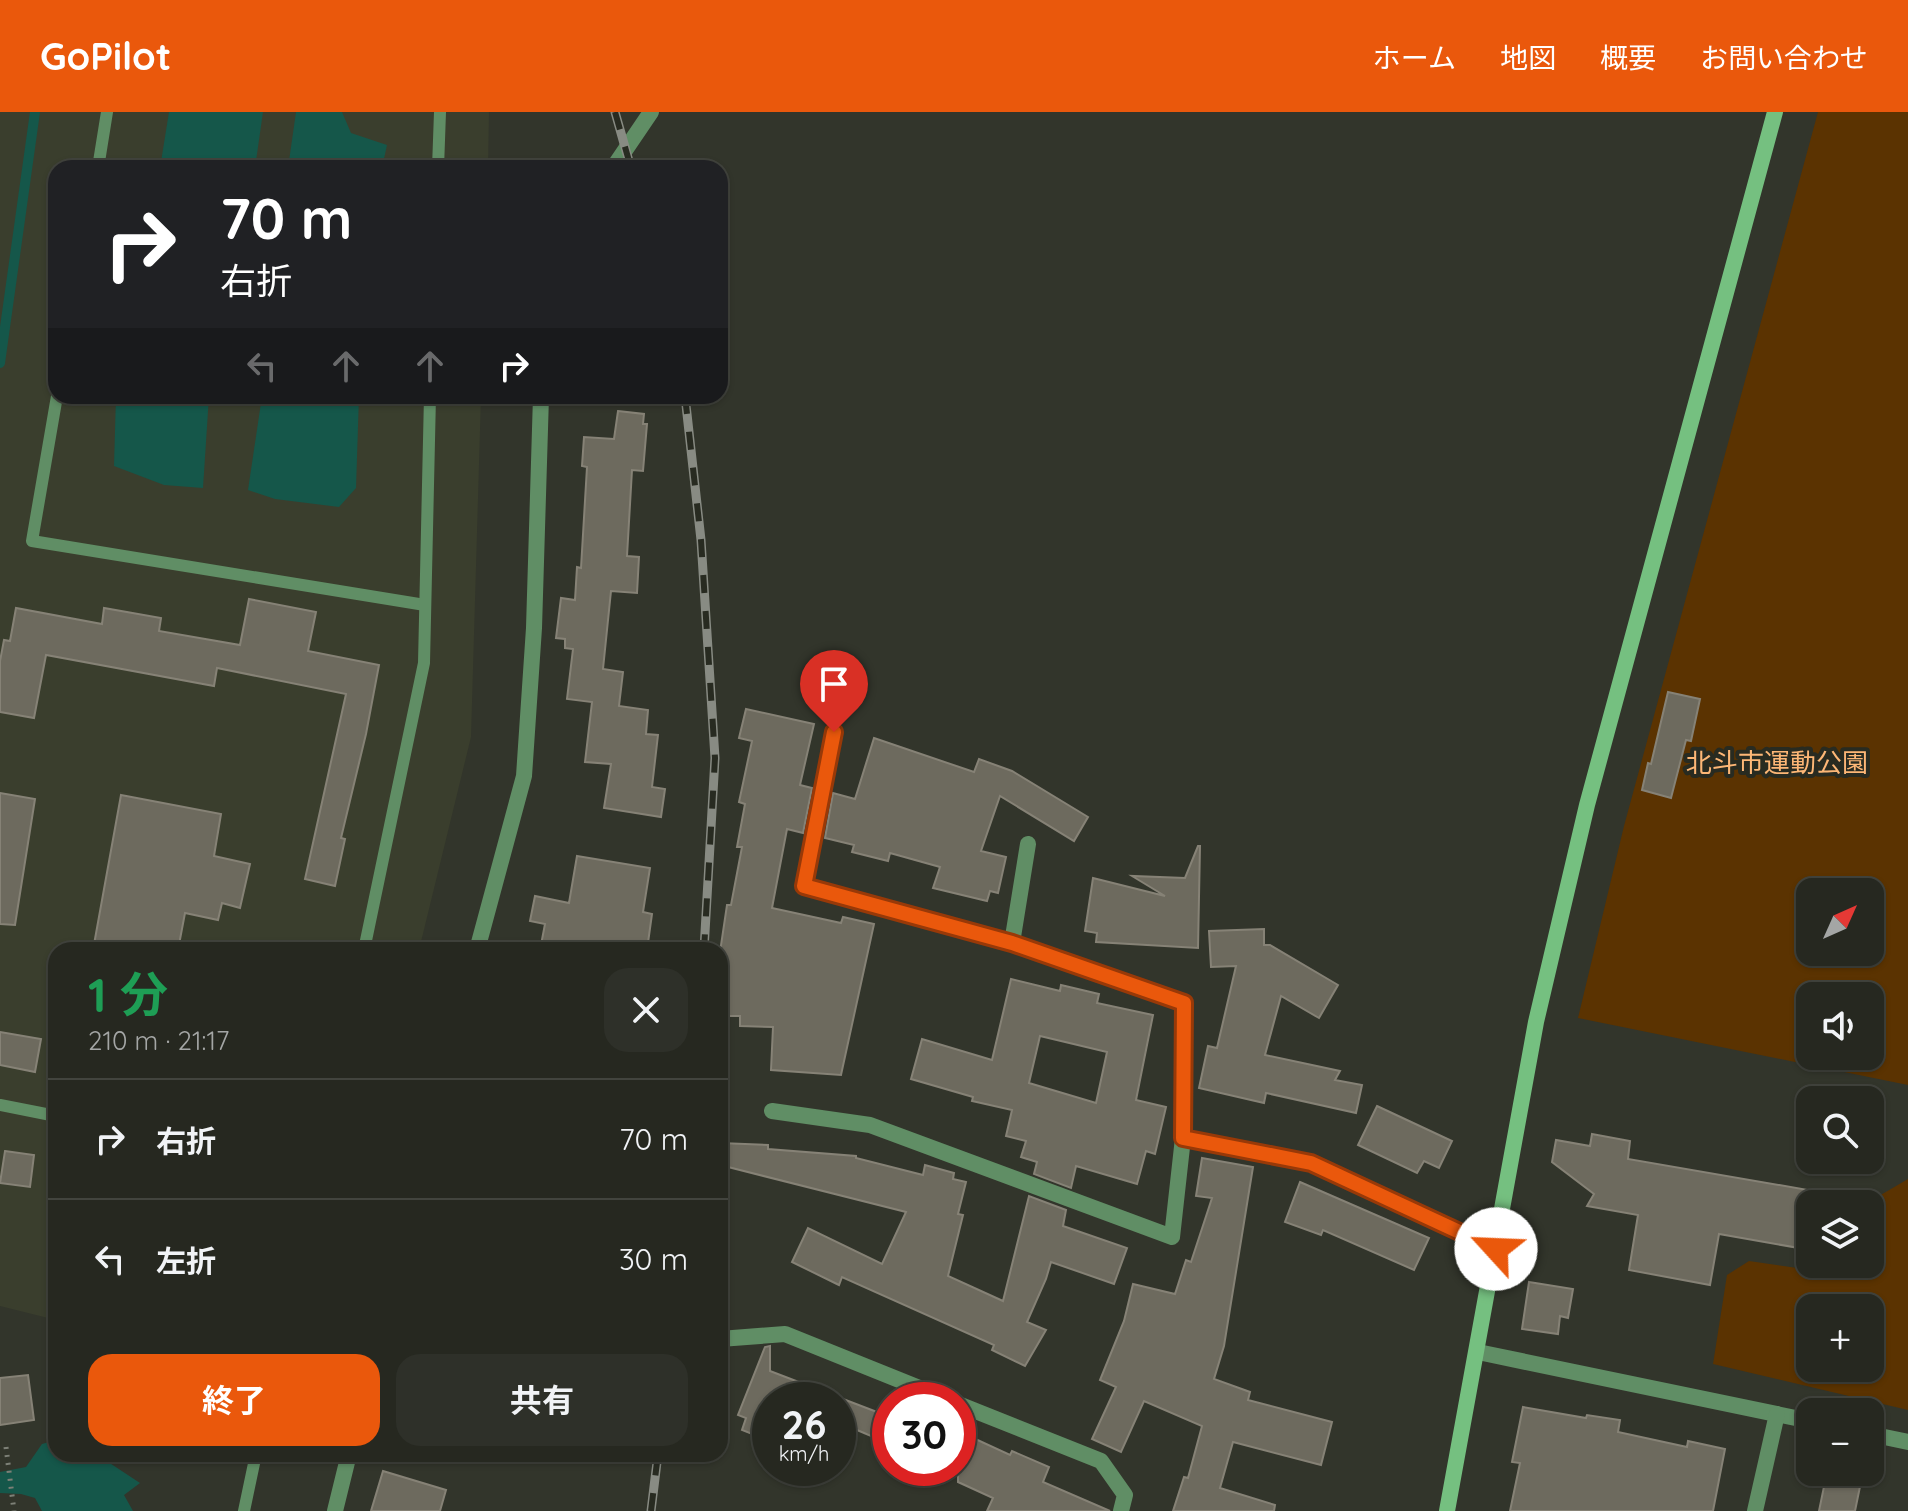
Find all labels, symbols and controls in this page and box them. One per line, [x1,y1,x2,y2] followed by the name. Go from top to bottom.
[40,32,171,80] text: GoPilot
[1373,40,1456,75] text: ホーム
[1500,40,1556,75] text: 地図
[1600,40,1656,75] text: 概要
[1700,40,1868,75] text: お問い合わせ
[220,183,352,253] text: 70 m
[88,192,192,296] icon: right
[220,258,292,303] text: 右折
[240,344,284,388] icon: left
[324,344,368,388] icon: ahead
[408,344,452,388] icon: ahead
[492,344,536,388] icon: right
[800,650,868,732] pin
[812,662,856,706] icon: arrive
[1686,746,1868,779] park label: 北斗市運動公園
[1796,878,1884,966] north arrow
[1796,878,1884,1486] map controls
[88,964,168,1024] text: 1 分
[604,968,688,1052] button: close
[1796,982,1884,1070] button: sound
[88,1024,229,1057] text: 210 m · 21:17
[1796,1086,1884,1174] button: search
[88,1117,132,1161] icon: right
[619,1120,688,1158] text: 70 m
[156,1122,216,1160] text: 右折
[1796,1190,1884,1278] button: layers
[1454,1207,1538,1291] position arrow
[88,1237,132,1281] icon: left
[619,1240,688,1278] text: 30 m
[156,1242,216,1280] text: 左折
[1796,1294,1884,1382] button: +
[88,1354,380,1446] button: 終了
[396,1354,688,1446] button: 共有
[872,1382,976,1486] speed limit sign: 30
[1796,1398,1884,1486] button: −
[782,1399,826,1449] text: 26
[779,1441,829,1466] text: km/h

